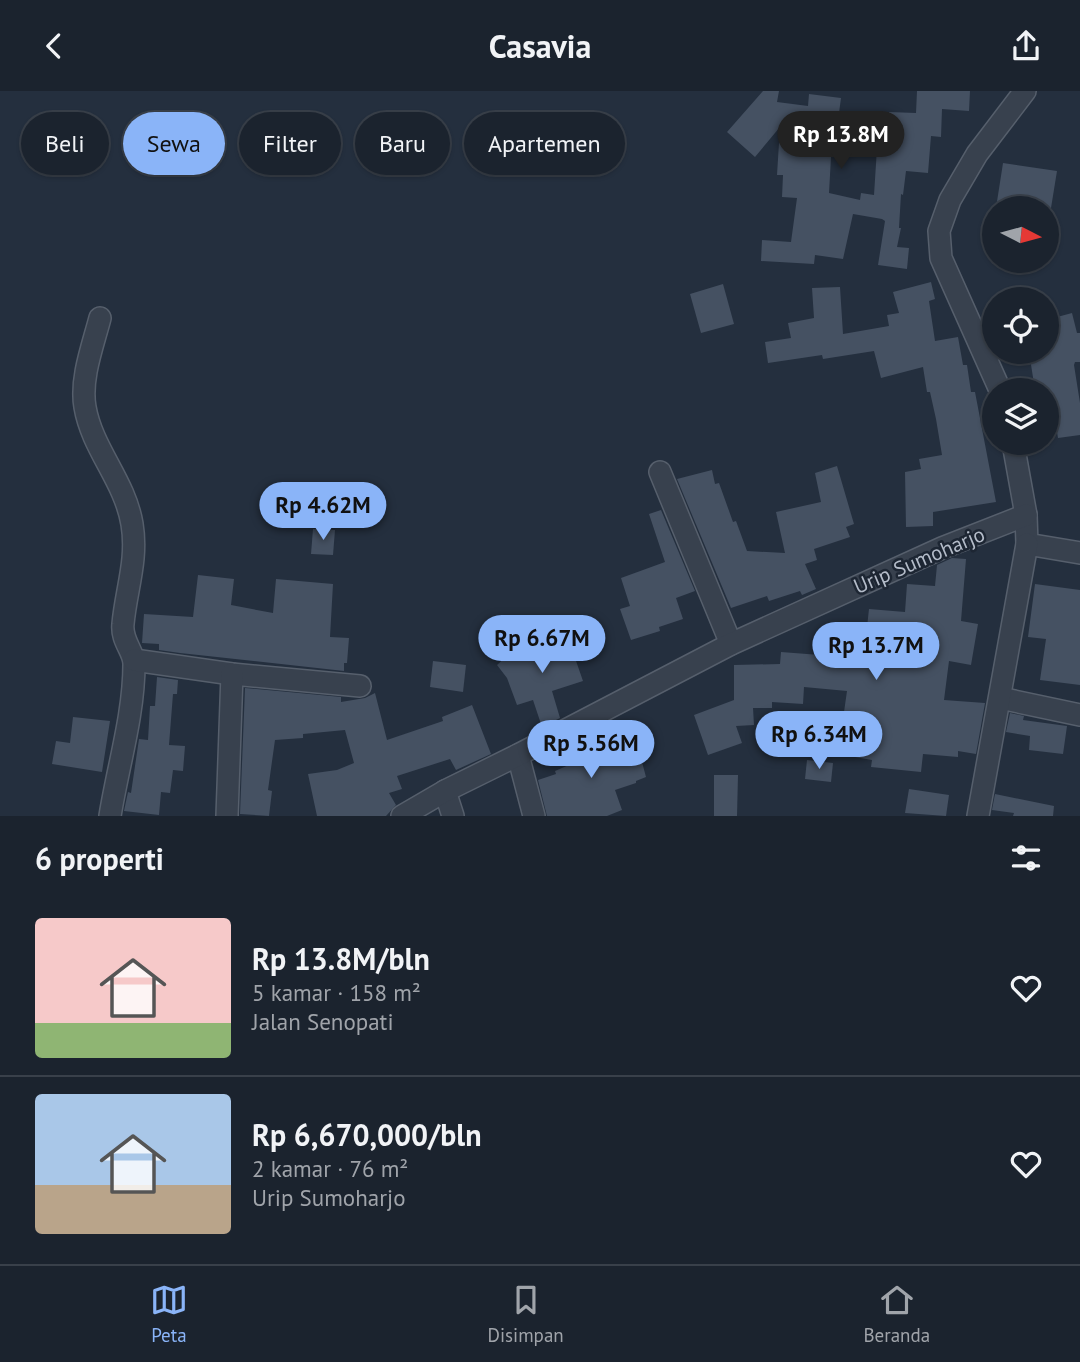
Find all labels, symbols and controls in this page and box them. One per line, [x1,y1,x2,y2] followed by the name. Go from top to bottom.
[489,25,591,67] text: Casavia
[35,27,73,65] icon: back
[1007,27,1045,65] icon: share
[769,111,913,171] pin: Rp 13.8M
[21,112,109,175] chip: Beli
[123,112,225,175] chip: Sewa
[239,112,341,175] chip: Filter
[355,112,450,175] chip: Baru
[464,112,625,175] chip: Apartemen
[793,119,889,148] text: Rp 13.8M
[982,196,1059,273] north arrow
[982,196,1059,455] map controls
[982,287,1059,364] button: locate
[982,378,1059,455] button: layers
[251,483,395,542] pin: Rp 4.62M
[275,490,371,519] text: Rp 4.62M
[849,520,989,600] street label: Urip Sumoharjo
[470,615,614,675] pin: Rp 6.67M
[494,623,590,652] text: Rp 6.67M
[804,623,948,682] pin: Rp 13.7M
[828,630,924,659] text: Rp 13.7M
[747,711,891,771] pin: Rp 6.34M
[771,719,867,748] text: Rp 6.34M
[519,721,663,780] pin: Rp 5.56M
[543,728,639,757] text: Rp 5.56M
[35,839,164,878] text: 6 properti
[1007,839,1045,877] icon: filters
[252,939,430,978] text: Rp 13.8M/bln
[91,946,175,1030] icon: home
[1007,969,1045,1007] icon: heart
[252,978,421,1007] text: 5 kamar · 158 m²
[252,1007,394,1036] text: Jalan Senopati
[252,1115,482,1154] text: Rp 6,670,000/bln
[91,1122,175,1206] icon: home
[1007,1145,1045,1183] icon: heart
[252,1154,408,1183] text: 2 kamar · 76 m²
[252,1183,405,1212] text: Urip Sumoharjo
[150,1281,188,1347] tab: Peta
[488,1281,564,1347] tab: Disimpan
[863,1281,930,1347] tab: Beranda

